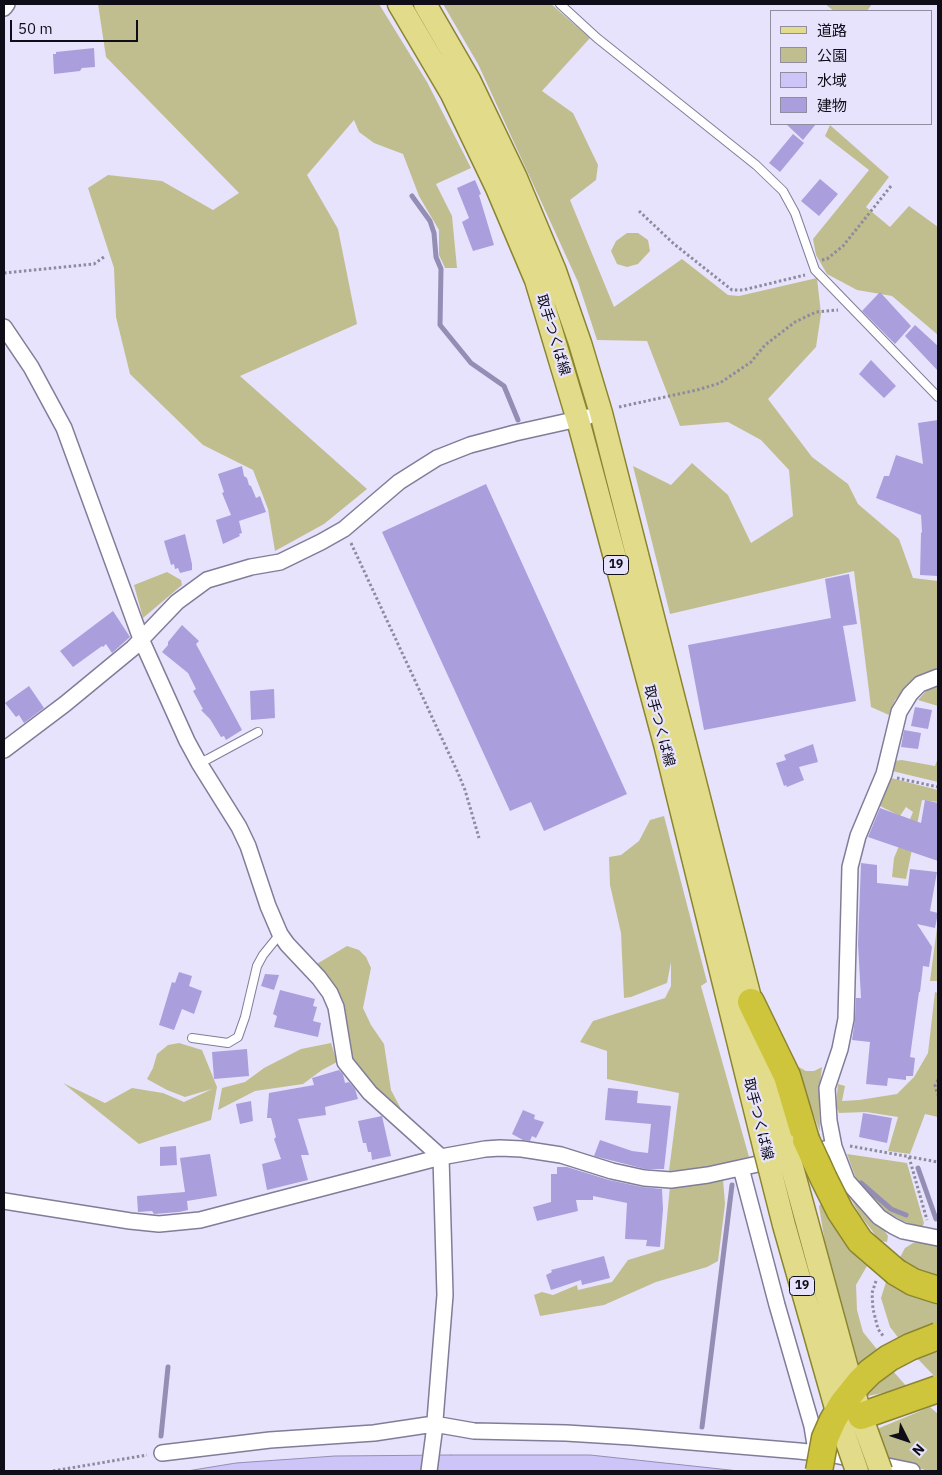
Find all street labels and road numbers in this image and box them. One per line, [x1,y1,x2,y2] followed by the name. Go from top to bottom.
[533,292,573,378] street label: 取手つくば線
[604,556,628,574] road number: 19
[640,683,678,769] street label: 取手つくば線
[740,1076,776,1162] street label: 取手つくば線
[790,1276,814,1295] road number: 19

